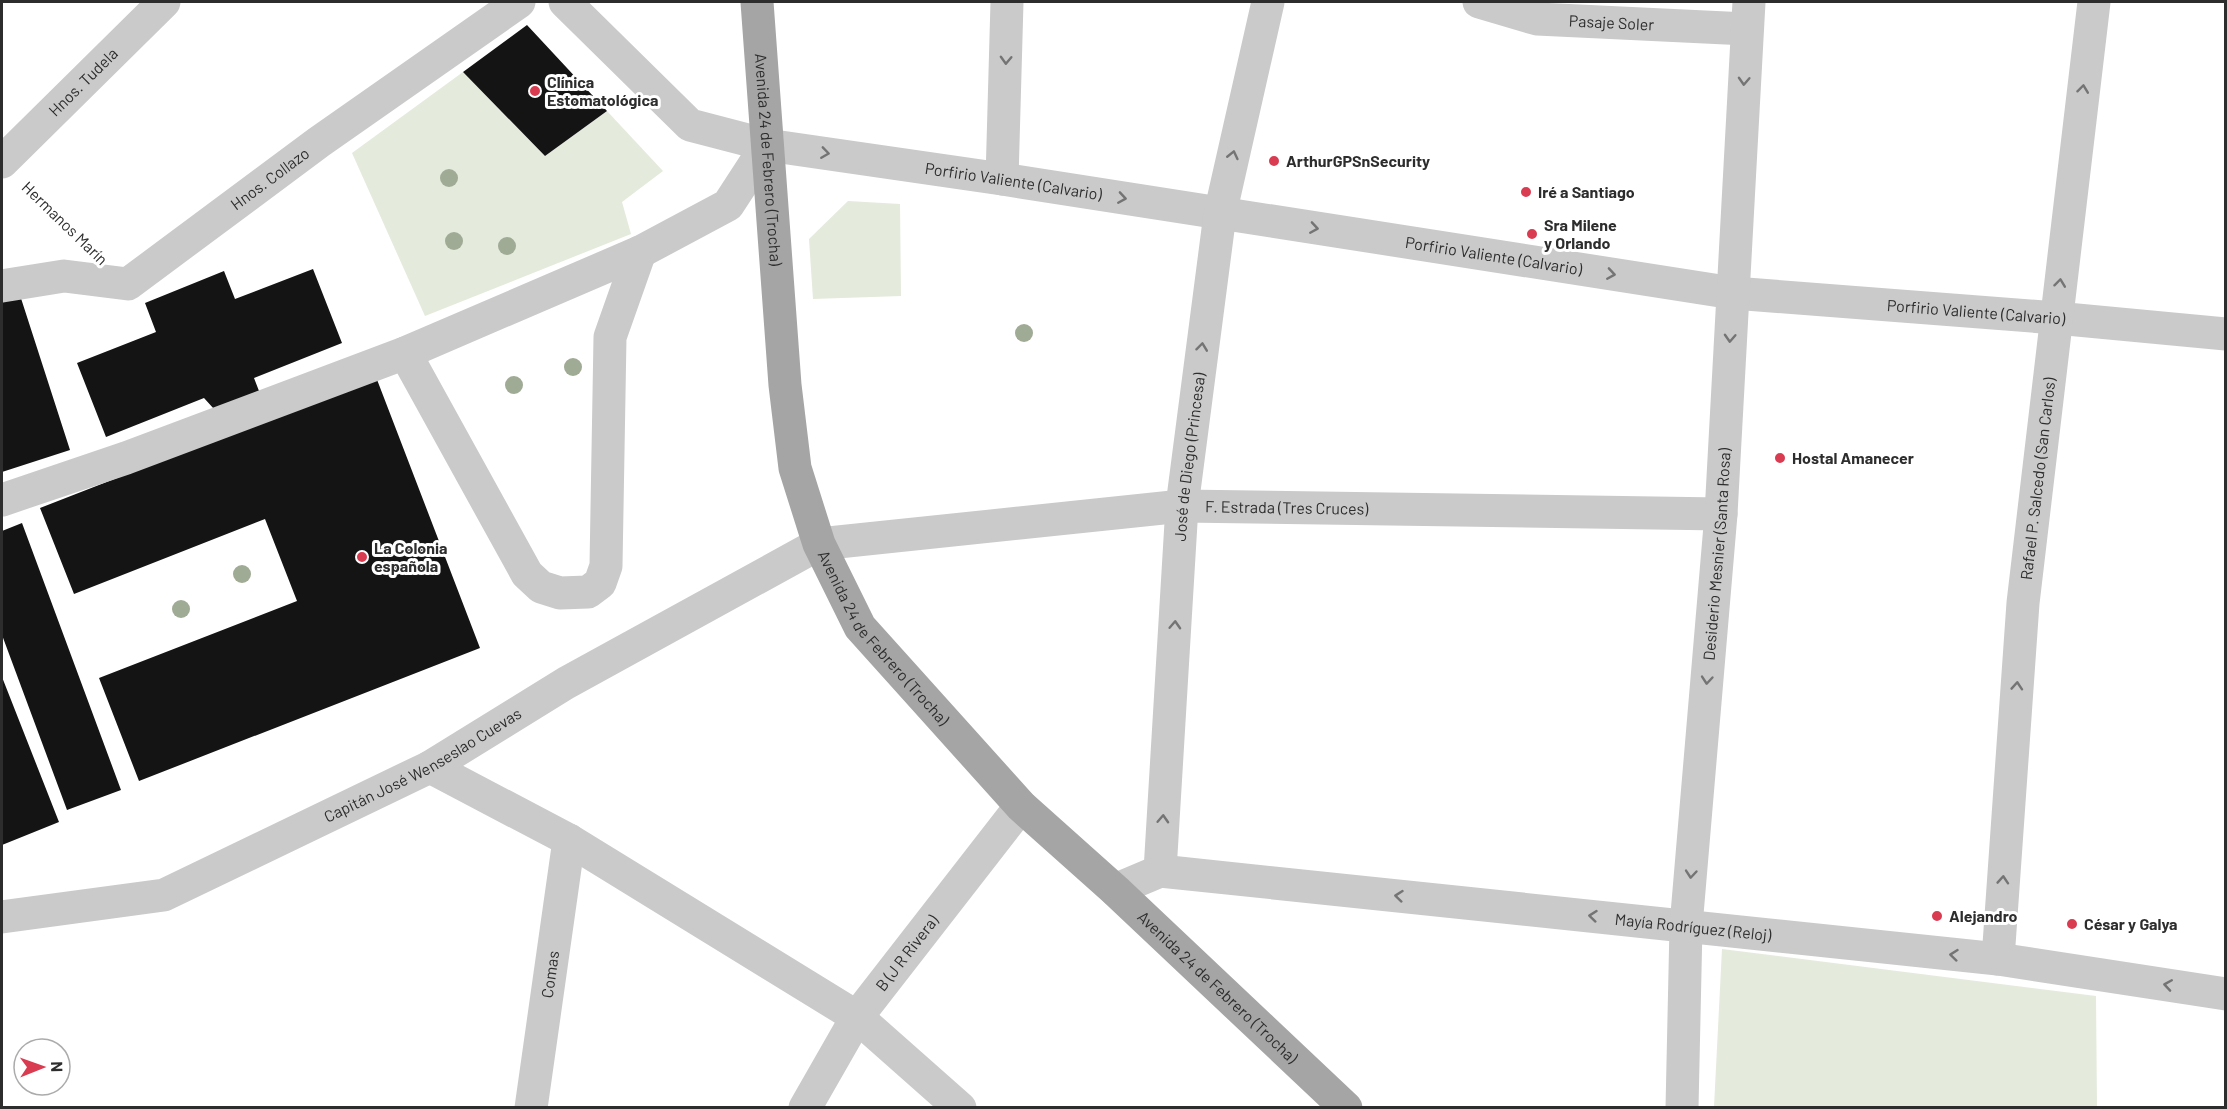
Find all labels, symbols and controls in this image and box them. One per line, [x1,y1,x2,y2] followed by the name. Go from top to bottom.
[1568,11,1655,34] street label: Pasaje Soler
[44,43,121,120] street label: Hnos. Tudela
[752,53,786,267] street label: Avenida 24 de Febrero (Trocha)
[999,55,1012,64] one-way arrow
[547,72,658,109] place label: Clínica Estomatológica
[1738,76,1751,85] one-way arrow
[528,84,542,98] marker: Clínica Estomatológica
[2076,85,2089,94] one-way arrow
[227,143,312,214] street label: Hnos. Collazo
[820,147,829,159] one-way arrow
[1226,150,1239,160] one-way arrow
[1286,151,1430,170] place label: ArthurGPSnSecurity
[1267,154,1281,168] marker: ArthurGPSnSecurity
[924,158,1104,204] street label: Porfirio Valiente (Calvario)
[19,177,112,268] street label: Hermanos Marín
[1538,182,1635,201] place label: Iré a Santiago
[1519,185,1533,199] marker: Iré a Santiago
[1116,191,1126,204] one-way arrow
[1544,215,1617,252] place label: Sra Milene y Orlando
[1310,222,1319,234] one-way arrow
[1525,227,1539,241] marker: Sra Milene y Orlando
[1404,232,1584,278] street label: Porfirio Valiente (Calvario)
[1606,268,1615,280] one-way arrow
[2053,278,2066,287] one-way arrow
[1886,295,2067,328] street label: Porfirio Valiente (Calvario)
[1724,334,1737,343] one-way arrow
[1196,343,1208,352] one-way arrow
[1170,371,1208,542] street label: José de Diego (Princesa)
[2016,376,2059,581] street label: Rafael P. Salcedo (San Carlos)
[1699,447,1734,661] street label: Desiderio Mesnier (Santa Rosa)
[1792,448,1914,467] place label: Hostal Amanecer
[1773,451,1787,465] marker: Hostal Amanecer
[1205,496,1369,518] street label: F. Estrada (Tres Cruces)
[374,538,448,575] place label: La Colonia española
[815,547,954,729] street label: Avenida 24 de Febrero (Trocha)
[355,550,369,564] marker: La Colonia española
[1168,620,1181,629] one-way arrow
[1701,675,1714,684] one-way arrow
[2010,681,2023,690] one-way arrow
[321,703,524,826] street label: Capitán José Wenseslao Cuevas
[1156,815,1169,824] one-way arrow
[1685,869,1698,878] one-way arrow
[1997,876,2010,885] one-way arrow
[1394,890,1404,903] one-way arrow
[1949,906,2018,925] place label: Alejandro
[1134,907,1303,1067] street label: Avenida 24 de Febrero (Trocha)
[1614,909,1773,944] street label: Mayía Rodríguez (Reloj)
[1930,909,1944,923] marker: Alejandro
[871,910,942,994] street label: B (J R Rivera)
[1588,910,1597,923] one-way arrow
[2084,914,2178,933] place label: César y Galya
[2065,917,2079,931] marker: César y Galya
[537,949,562,999] street label: Comas
[1949,949,1958,962] one-way arrow
[2163,980,2172,992] one-way arrow
[12,1037,72,1097] north arrow
[48,1061,67,1072] text: N

